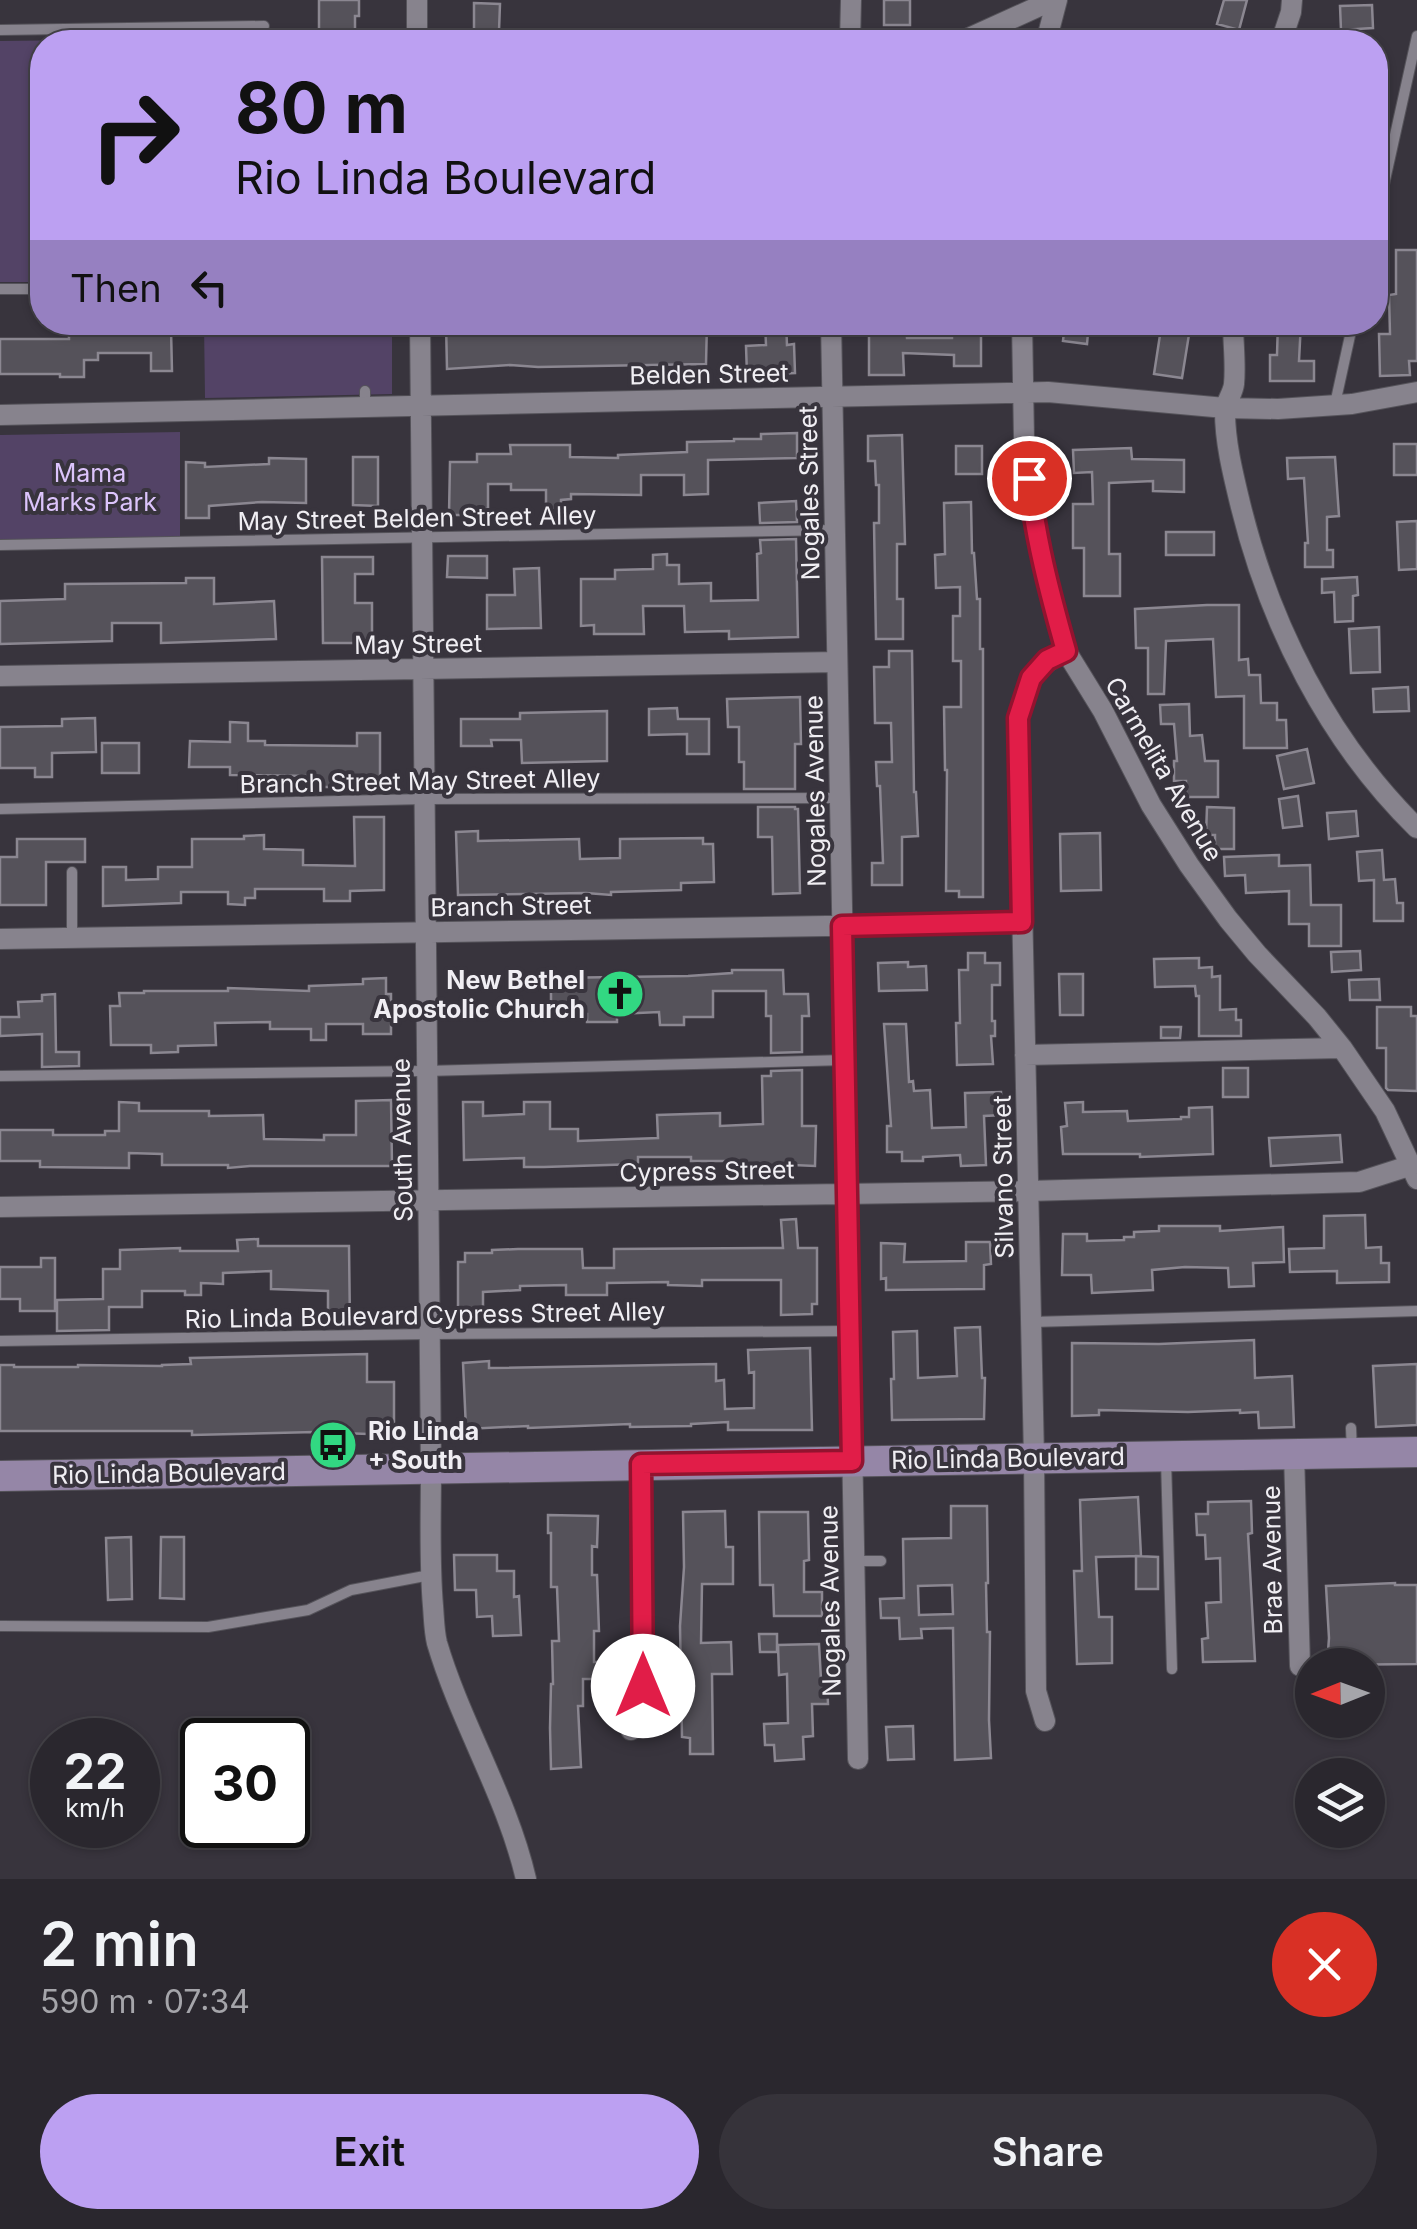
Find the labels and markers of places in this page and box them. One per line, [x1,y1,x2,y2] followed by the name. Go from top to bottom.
[987,436,1072,521] pin
[373,965,585,1024] place label: New Bethel Apostolic Church
[594,968,646,1020] church icon: New Bethel Apostolic Church
[368,1416,479,1475] place label: Rio Linda + South
[307,1419,359,1471] bus stop icon: Rio Linda + South

